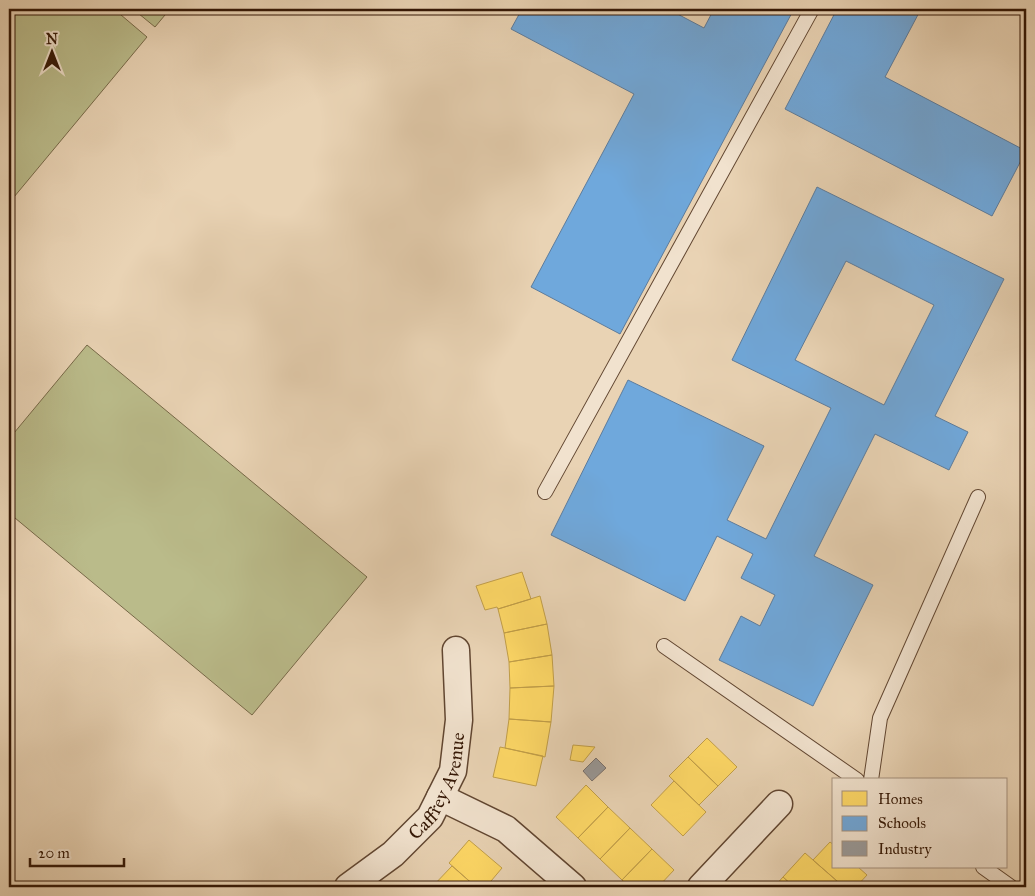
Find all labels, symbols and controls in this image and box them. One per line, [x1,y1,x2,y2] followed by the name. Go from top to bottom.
[28,28,78,78] north arrow
[46,31,58,48] text: N
[403,731,469,844] street label: Caffrey Avenue
[832,778,1008,868] legend
[878,790,923,808] text: Homes
[878,814,926,832] text: Schools
[30,836,124,868] scale bar
[878,840,932,858] text: Industry
[38,844,70,862] text: 20 m

